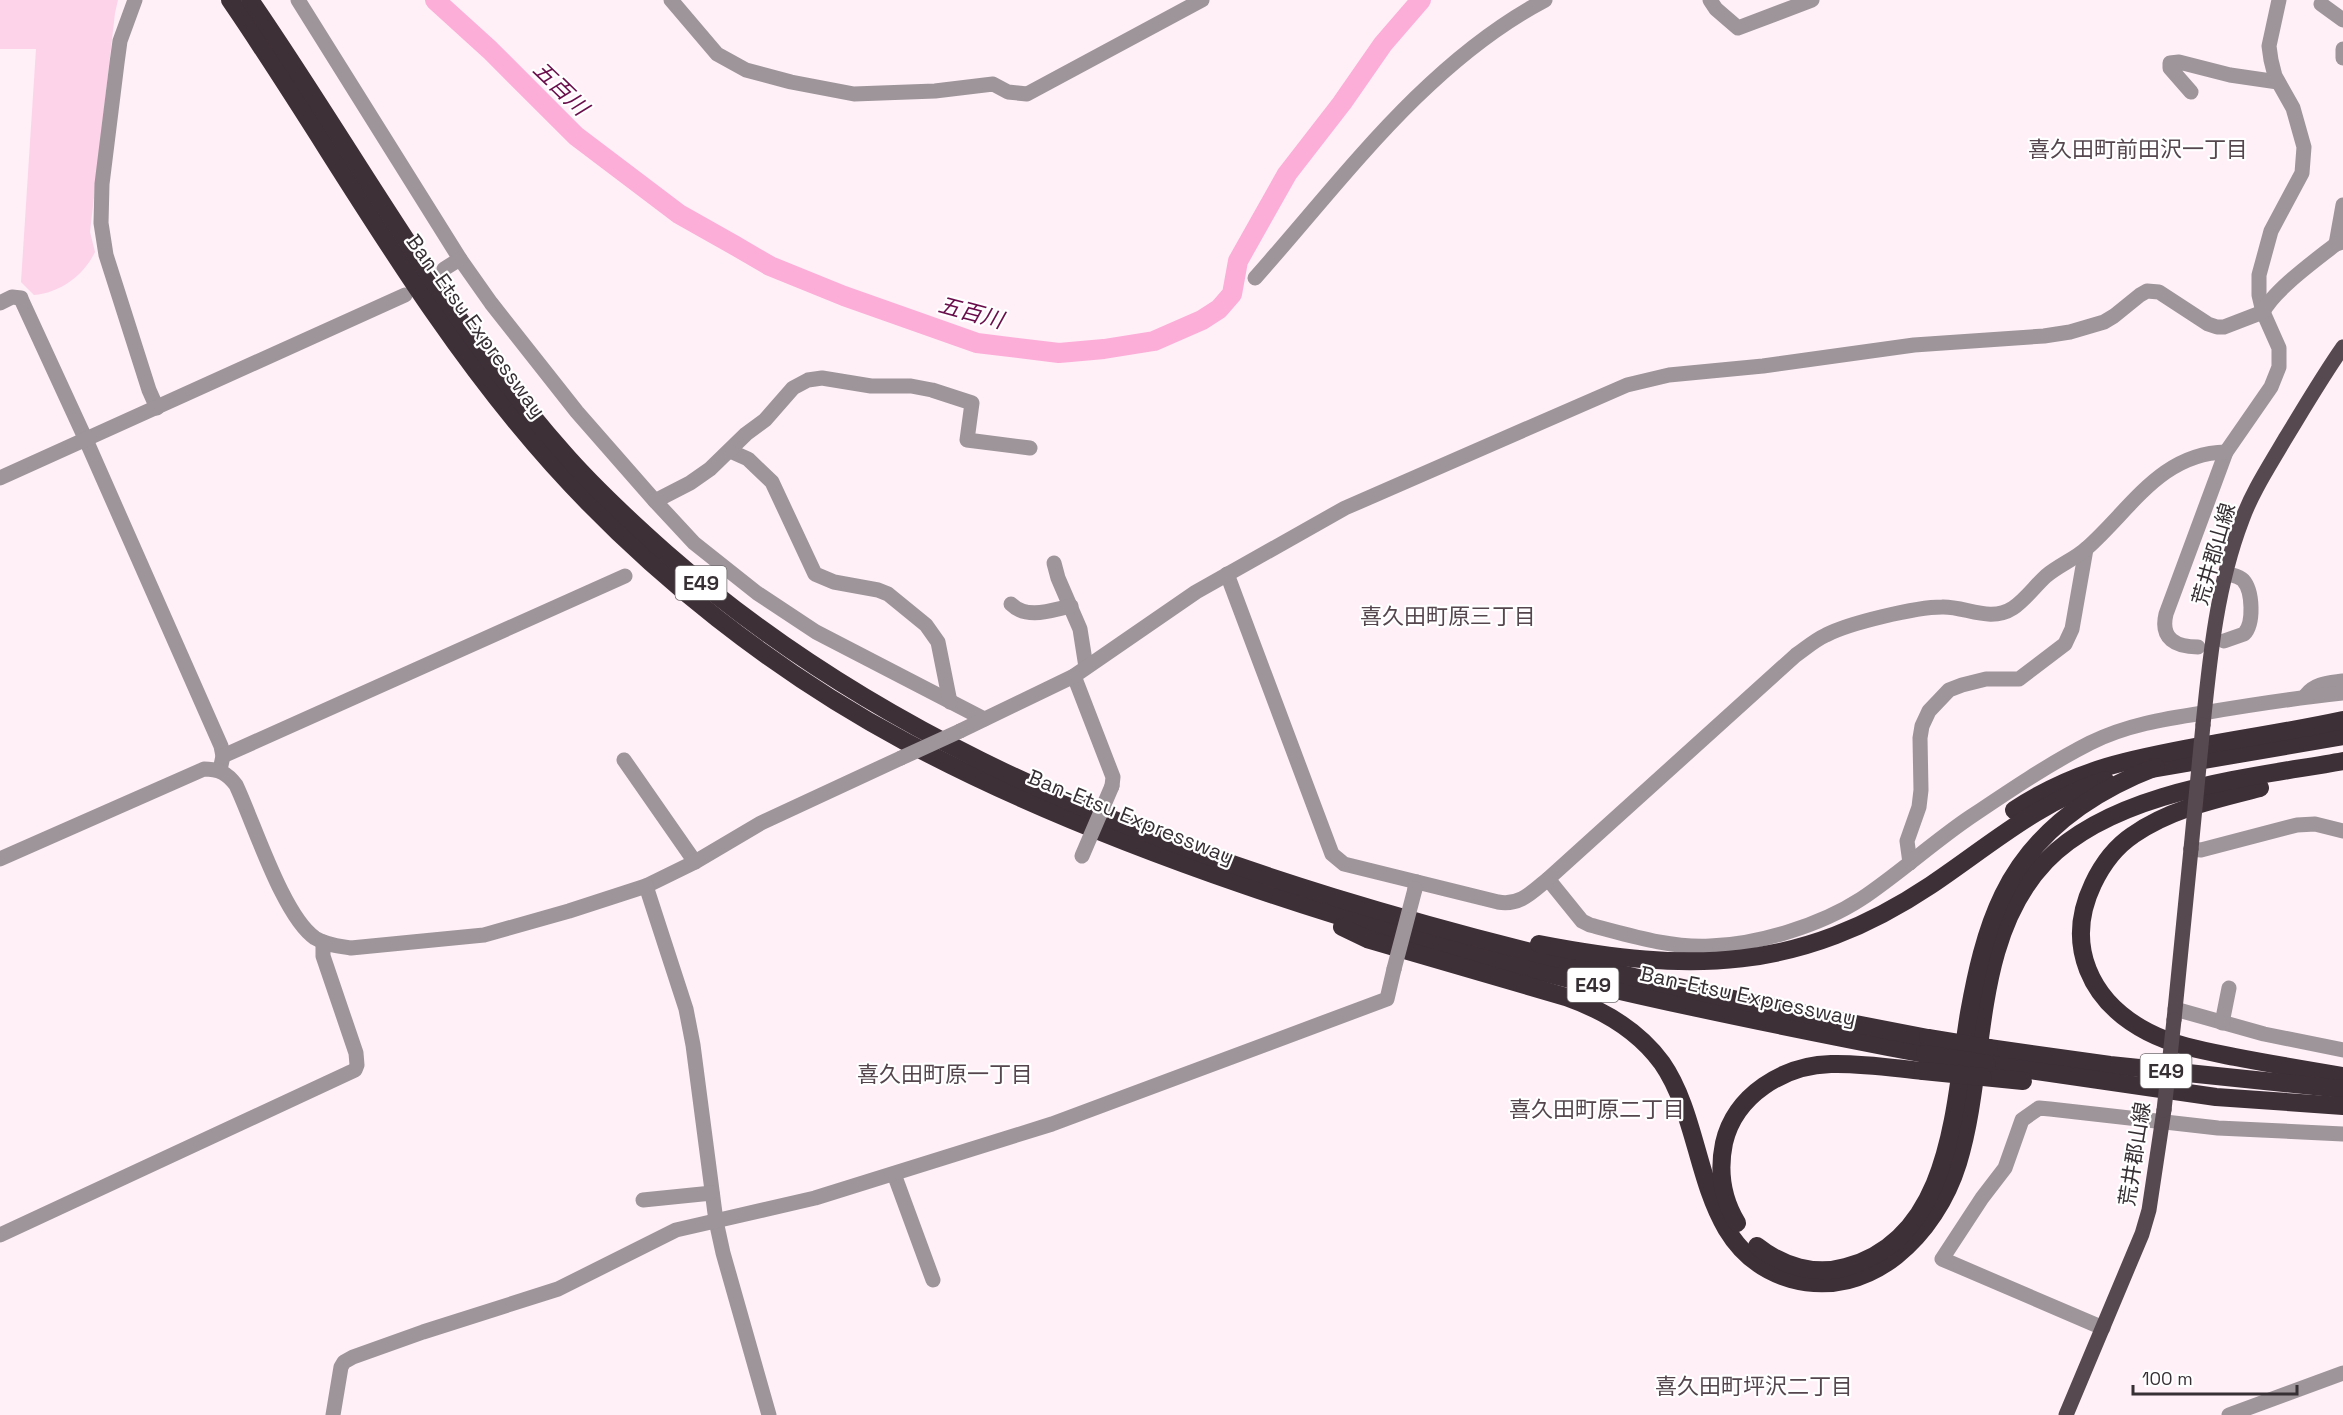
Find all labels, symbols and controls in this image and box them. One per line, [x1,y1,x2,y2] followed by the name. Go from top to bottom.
[528,55,596,122] water label: 五百川
[2028,135,2248,163] district label: 喜久田町前田沢一丁目
[401,229,552,423] street label: Ban-Etsu Expressway
[935,290,1008,335] water label: 五百川
[2186,500,2241,608] street label: 荒井郡山線
[676,566,726,600] road number: E49
[1360,602,1536,630] district label: 喜久田町原三丁目
[1024,763,1238,870] street label: Ban-Etsu Expressway
[1638,959,1859,1032] street label: Ban-Etsu Expressway
[1568,968,1618,1002] road number: E49
[2140,1054,2192,1088] road number: E49
[857,1060,1033,1088] district label: 喜久田町原一丁目
[1509,1095,1685,1123] district label: 喜久田町原二丁目
[2113,1100,2156,1208] street label: 荒井郡山線
[2133,1358,2296,1396] scale bar
[2142,1367,2193,1390] text: 100 m
[1655,1372,1853,1400] district label: 喜久田町坪沢二丁目

